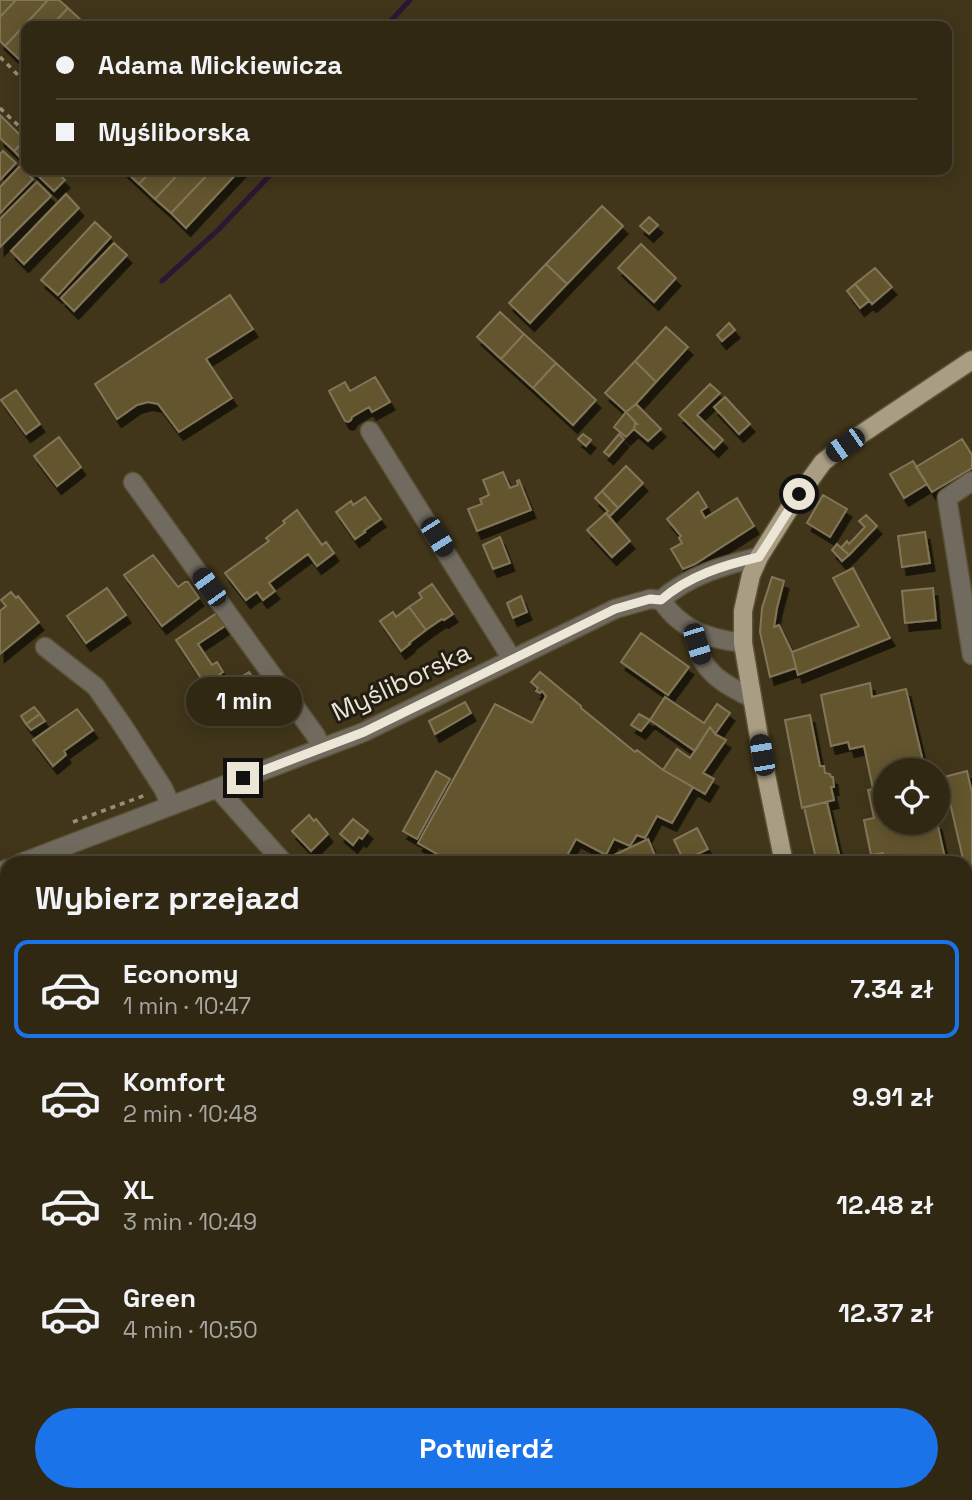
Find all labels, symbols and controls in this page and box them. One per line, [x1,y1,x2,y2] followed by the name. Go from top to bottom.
[98,48,342,82] text: Adama Mickiewicza
[98,115,250,149] text: Myśliborska
[822,424,869,466] car
[783,478,815,510] route start
[417,514,458,560] car
[189,564,230,610] car
[681,621,714,667] car
[326,635,476,729] street label: Myśliborska
[185,676,301,726] callout: 1 min
[216,686,272,716] text: 1 min
[749,732,776,778] car
[873,758,950,835] map controls
[873,758,950,835] button: locate
[227,762,259,794] route end
[35,878,300,918] text: Wybierz przejazd
[123,957,239,991] text: Economy
[39,958,102,1021] icon: car
[851,972,934,1006] text: 7.34 zł
[123,991,251,1021] text: 1 min · 10:47
[123,1065,226,1099] text: Komfort
[39,1066,102,1129] icon: car
[852,1080,934,1114] text: 9.91 zł
[123,1099,257,1129] text: 2 min · 10:48
[123,1173,154,1207] text: XL
[39,1174,102,1237] icon: car
[836,1188,934,1222] text: 12.48 zł
[123,1207,257,1237] text: 3 min · 10:49
[123,1281,196,1315] text: Green
[39,1282,102,1345] icon: car
[838,1296,934,1330] text: 12.37 zł
[123,1315,258,1345] text: 4 min · 10:50
[35,1408,938,1488] button: Potwierdź

